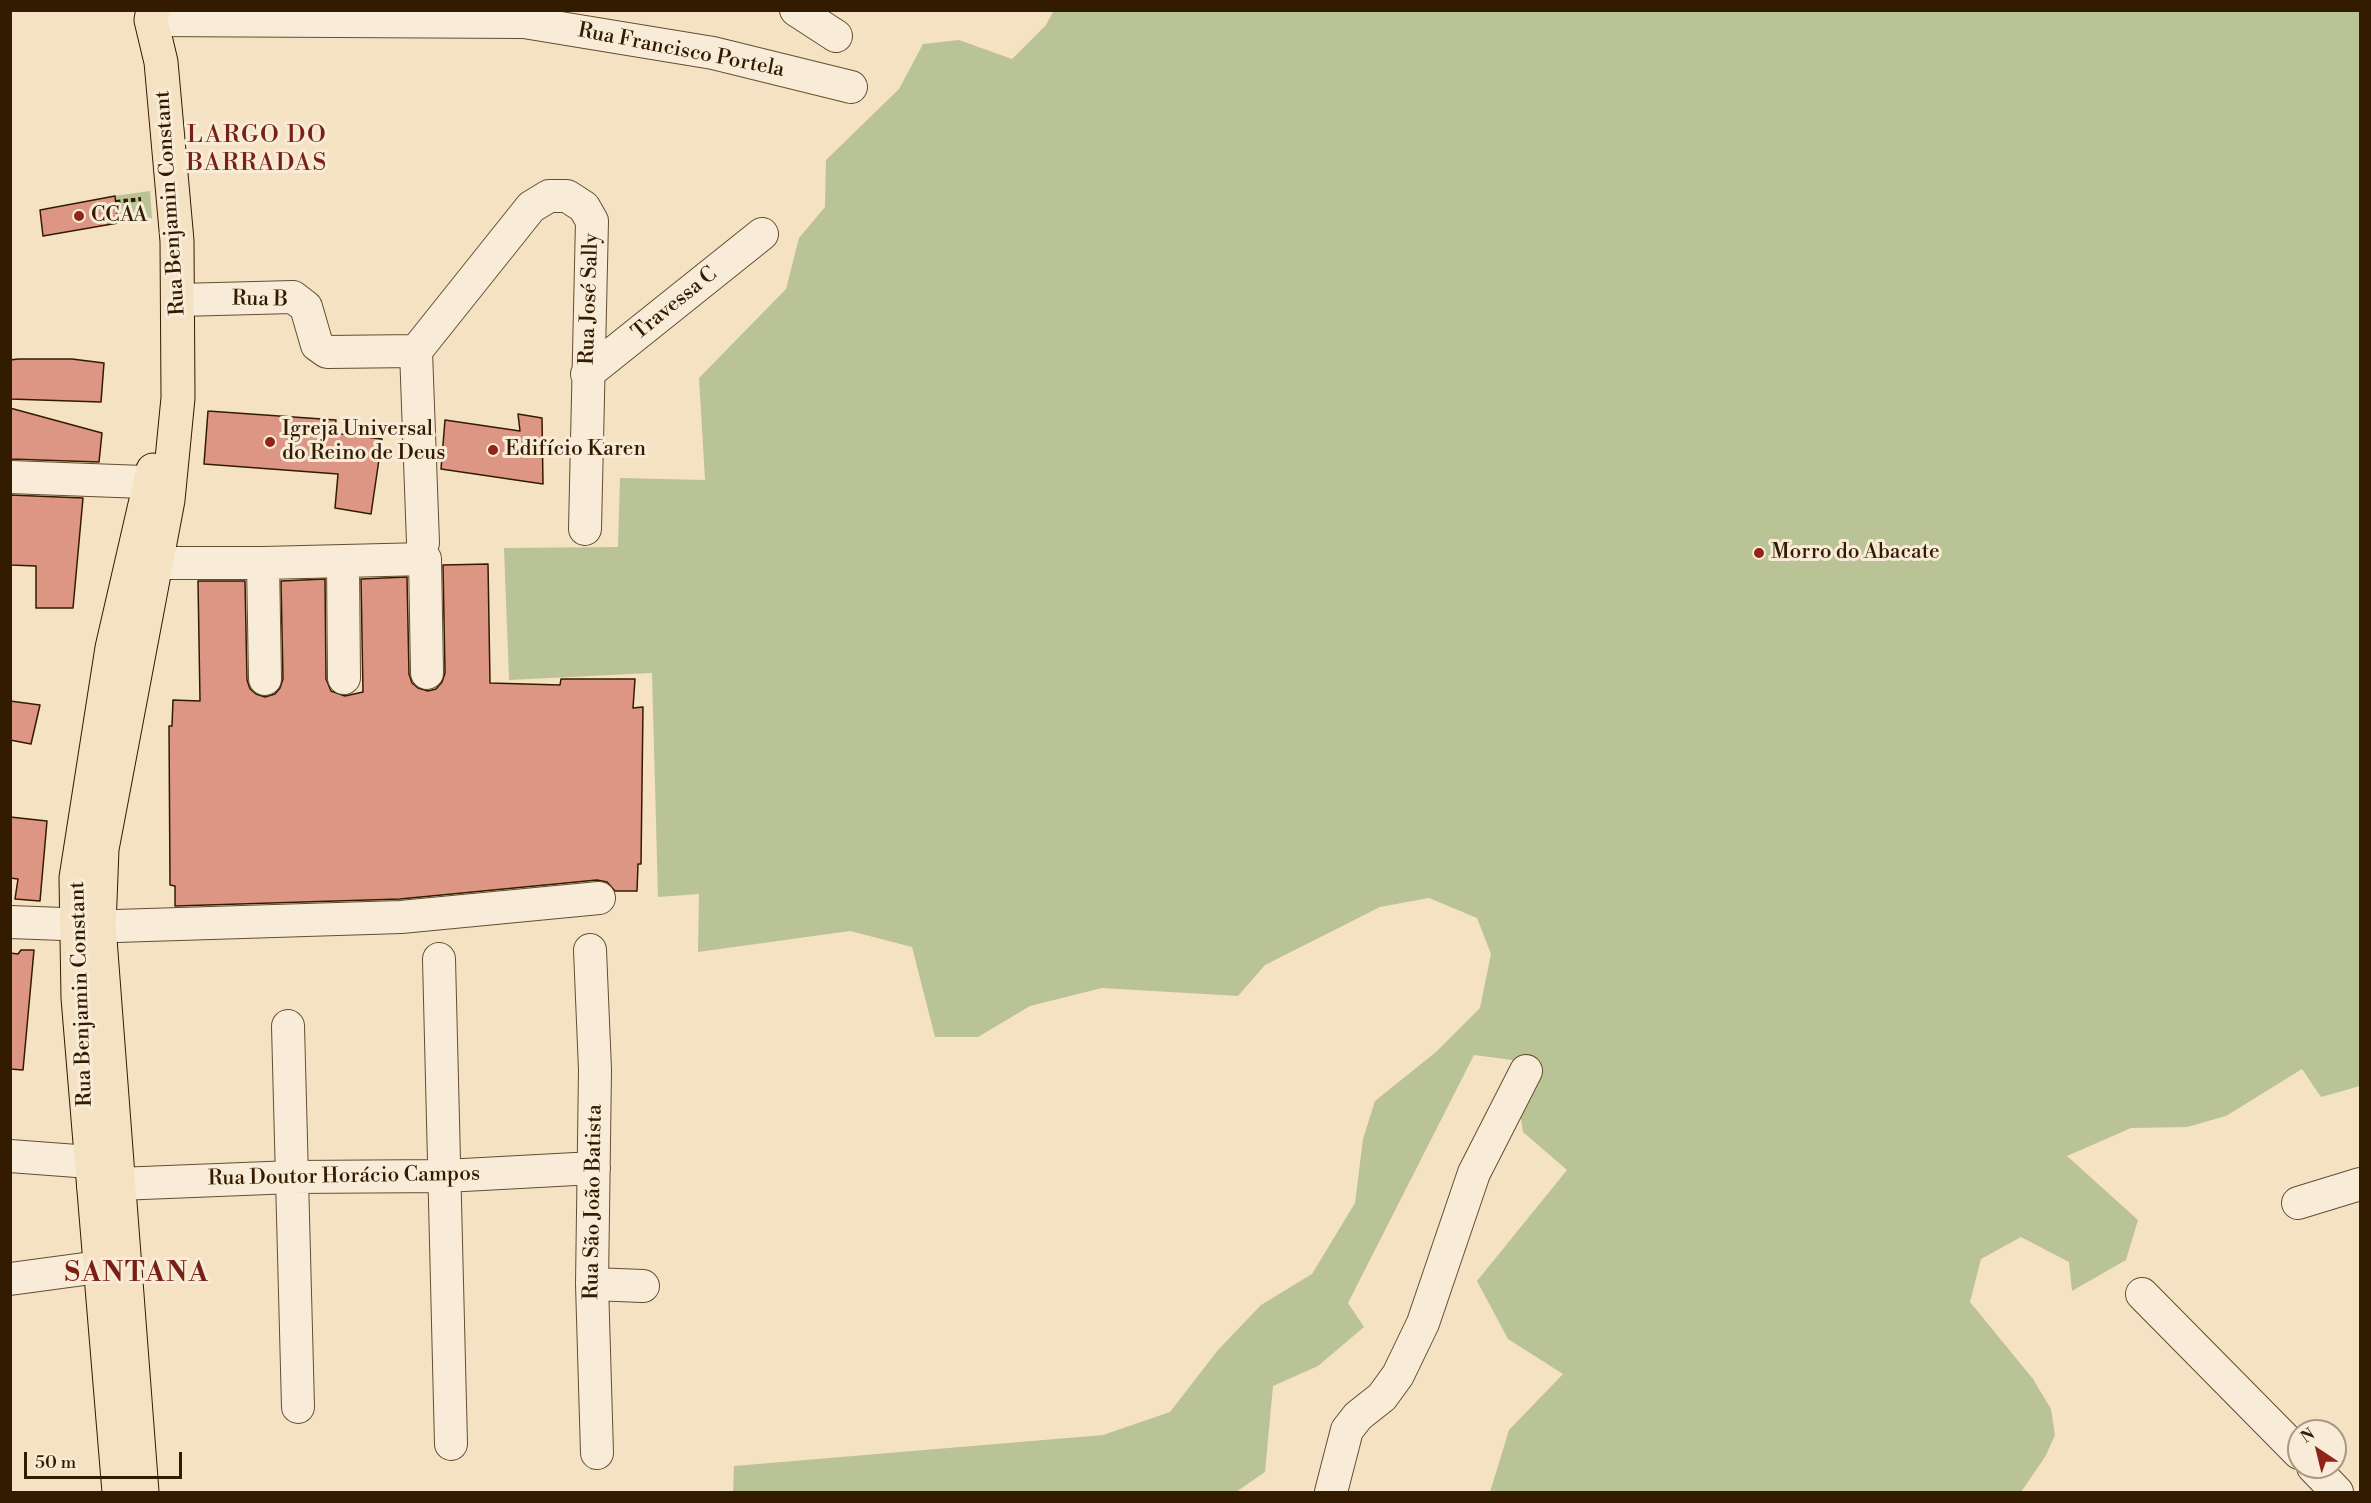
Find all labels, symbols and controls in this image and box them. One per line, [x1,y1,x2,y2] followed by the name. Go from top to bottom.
[576,19,786,83] street label: Rua Francisco Portela
[151,90,191,316] street label: Rua Benjamin Constant
[186,122,328,178] district label: LARGO DO BARRADAS
[91,203,147,229] place label: CCAA
[72,209,86,223] marker: CCAA
[575,233,605,365] street label: Rua José Sally
[628,262,722,346] street label: Travessa C
[232,287,288,313] street label: Rua B
[282,417,446,467] place label: Igreja Universal do Reino de Deus
[263,435,277,449] marker: Igreja Universal do Reino de Deus
[505,437,646,463] place label: Edifício Karen
[486,443,500,457] marker: Edifício Karen
[1771,540,1940,566] place label: Morro do Abacate
[1752,546,1766,560] marker: Morro do Abacate
[65,881,99,1107] street label: Rua Benjamin Constant
[580,1104,608,1300] street label: Rua São João Batista
[208,1162,480,1192] street label: Rua Doutor Horácio Campos
[65,1259,209,1291] district label: SANTANA
[2287,1419,2347,1479] north arrow
[2297,1424,2319,1448] text: N
[27,1440,184,1478] scale bar
[35,1451,76,1474] text: 50 m

